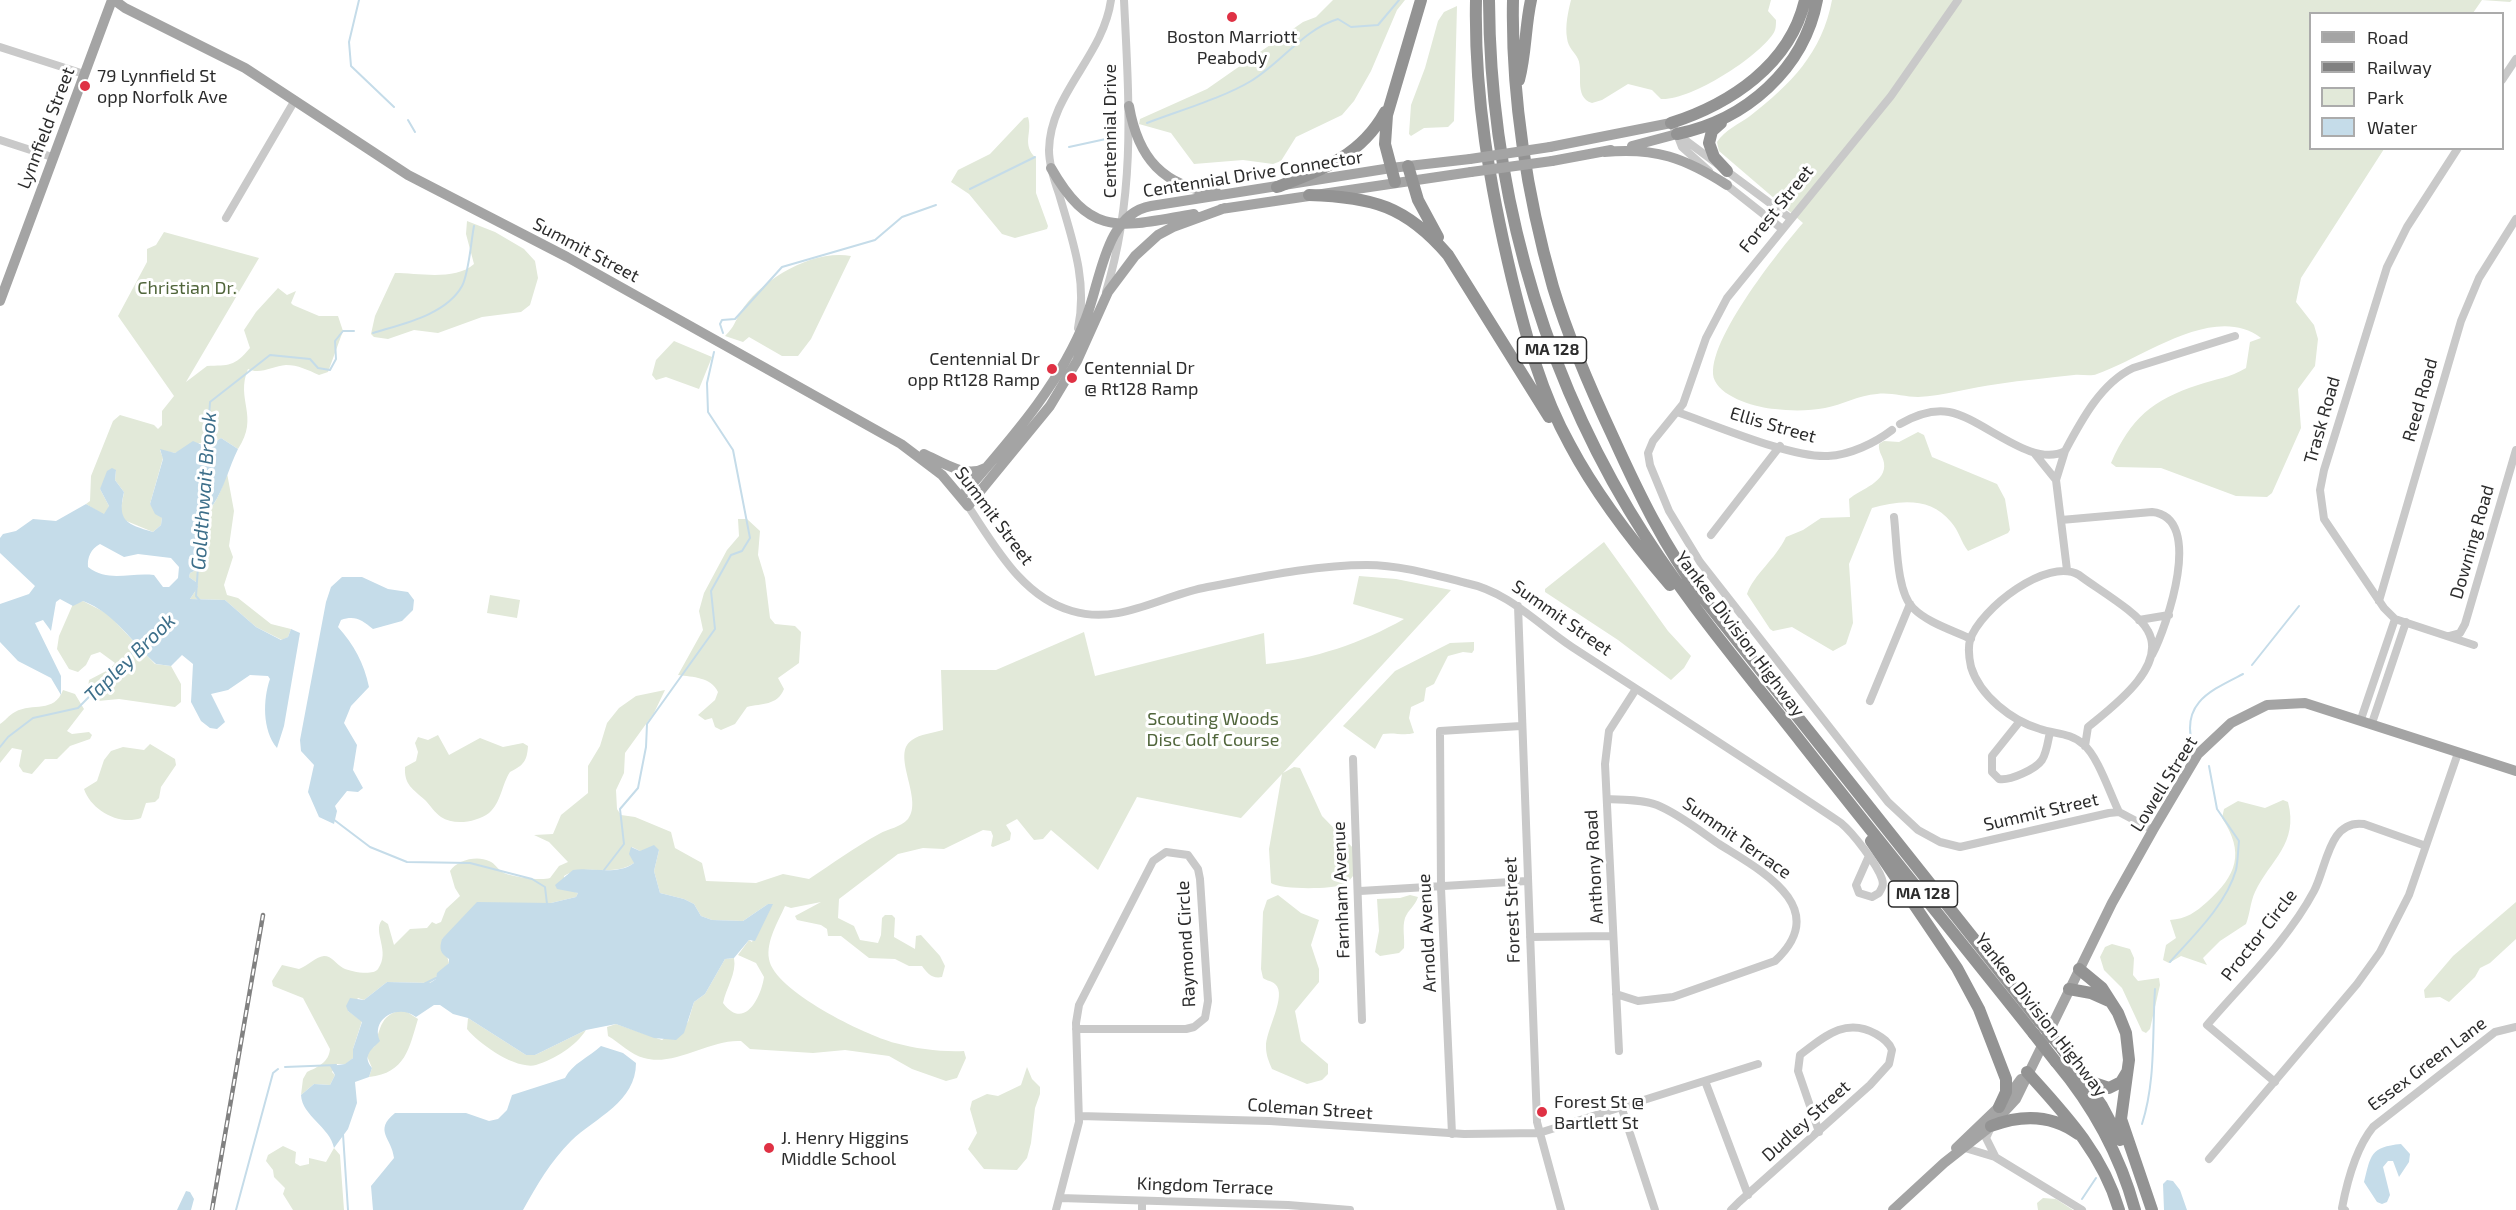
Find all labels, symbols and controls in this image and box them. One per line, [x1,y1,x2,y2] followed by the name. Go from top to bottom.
[1225,10,1239,24] marker: Boston Marriott Peabody
[2309,12,2504,150] legend
[1167,26,1297,68] place label: Boston Marriott Peabody
[2367,26,2408,48] text: Road
[2367,56,2432,78] text: Railway
[13,64,79,192] street label: Lynnfield Street
[1099,64,1121,198] street label: Centennial Drive
[97,65,228,107] place label: 79 Lynnfield St opp Norfolk Ave
[78,79,92,93] marker: 79 Lynnfield St opp Norfolk Ave
[2367,86,2404,108] text: Park
[2367,116,2417,138] text: Water
[1141,146,1365,202] street label: Centennial Drive Connector
[1734,161,1818,257] street label: Forest Street
[529,213,643,287] street label: Summit Street
[137,277,237,299] park label: Christian Dr.
[1518,337,1586,363] road number: MA 128
[907,348,1040,391] place label: Centennial Dr opp Rt128 Ramp
[2398,356,2442,444] street label: Reed Road
[1084,357,1198,400] place label: Centennial Dr @ Rt128 Ramp
[1045,362,1059,376] marker: Centennial Dr opp Rt128 Ramp
[1065,371,1079,385] marker: Centennial Dr @ Rt128 Ramp
[2299,374,2345,466] street label: Trask Road
[1728,402,1818,448] street label: Ellis Street
[186,411,222,571] water label: Goldthwait Brook
[950,463,1038,569] street label: Summit Street
[2445,482,2499,602] street label: Downing Road
[1671,547,1809,721] street label: Yankee Division Highway
[1508,576,1616,660] street label: Summit Street
[79,609,181,707] water label: Tapley Brook
[1147,708,1279,750] park label: Scouting Woods Disc Golf Course
[2126,732,2202,836] street label: Lowell Street
[1981,788,2101,836] street label: Summit Street
[1678,792,1796,884] street label: Summit Terrace
[1580,809,1608,925] street label: Anthony Road
[1328,821,1354,959] street label: Farnham Avenue
[1499,856,1525,964] street label: Forest Street
[1413,873,1441,993] street label: Arnold Avenue
[1172,880,1200,1008] street label: Raymond Circle
[1888,881,1958,907] road number: MA 128
[2216,885,2302,985] street label: Proctor Circle
[1970,929,2112,1101] street label: Yankee Division Highway
[2363,1012,2491,1116] street label: Essex Green Lane
[1758,1076,1854,1166] street label: Dudley Street
[1554,1091,1644,1134] place label: Forest St @ Bartlett St
[1247,1094,1373,1124] street label: Coleman Street
[1535,1105,1549,1119] marker: Forest St @ Bartlett St
[781,1127,909,1170] place label: J. Henry Higgins Middle School
[762,1141,776,1155] marker: J. Henry Higgins Middle School
[1136,1173,1274,1199] street label: Kingdom Terrace

